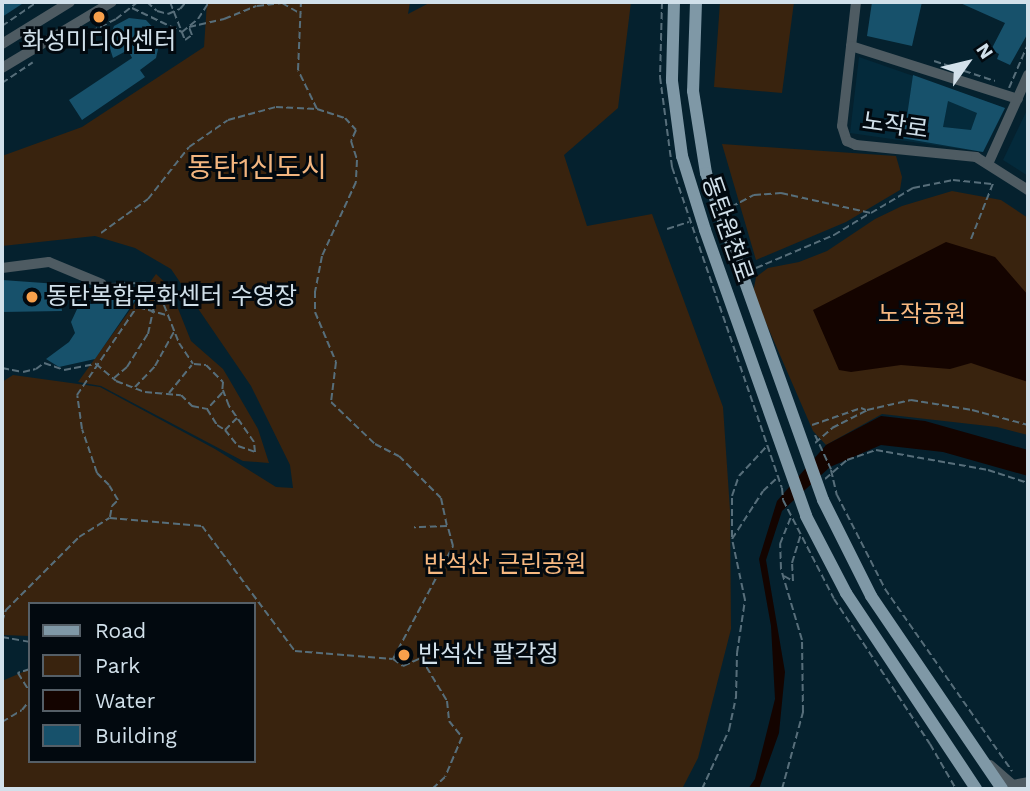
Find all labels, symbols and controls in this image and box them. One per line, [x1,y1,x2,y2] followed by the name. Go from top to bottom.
[91,9,107,25] marker: 화성미디어센터
[22,28,176,56] place label: 화성미디어센터
[932,28,1002,98] north arrow
[971,39,998,63] text: N
[860,107,930,145] street label: 노작로
[187,151,327,185] district label: 동탄1신도시
[695,172,759,286] street label: 동탄원천로
[46,283,297,311] place label: 동탄복합문화센터 수영장
[24,289,40,305] marker: 동탄복합문화센터 수영장
[878,301,966,329] park label: 노작공원
[424,551,586,579] park label: 반석산 근린공원
[28,602,256,763] legend
[95,618,146,643] text: Road
[418,641,559,669] place label: 반석산 팔각정
[396,647,412,663] marker: 반석산 팔각정
[95,653,140,678] text: Park
[95,688,155,713] text: Water
[95,723,177,748] text: Building

